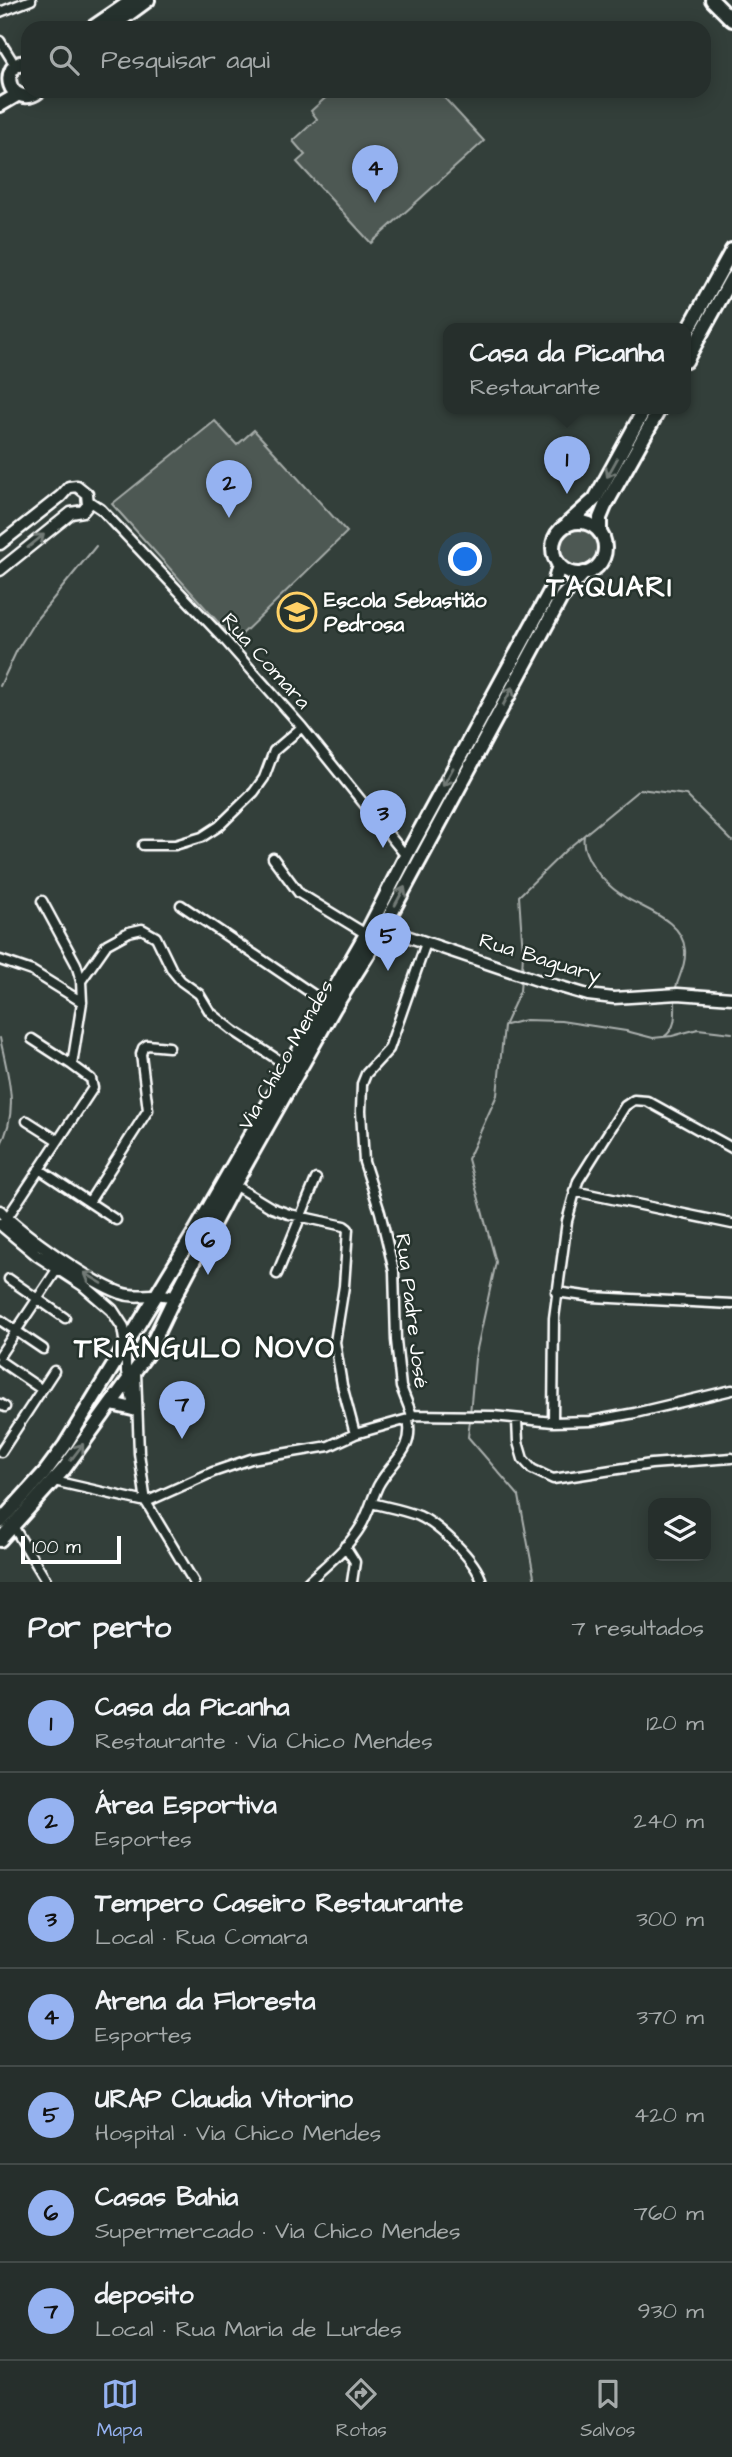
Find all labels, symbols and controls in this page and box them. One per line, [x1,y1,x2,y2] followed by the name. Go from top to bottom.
[21,21,711,98] search box
[45,41,83,79] icon: search
[101,42,270,78] text: Pesquisar aqui
[352,145,398,203] pin: 4
[443,323,691,414] popup
[470,335,664,371] text: Casa da Picanha
[470,371,600,403] text: Restaurante
[544,436,590,494] pin: 1
[605,457,618,478] one-way arrow
[206,460,252,518] pin: 2
[26,534,44,549] one-way arrow
[448,542,482,576] your location
[545,568,674,607] district label: TAQUARI
[324,586,487,639] place label: Escola Sebastião Pedrosa
[276,591,318,633] school or university icon: Escola Sebastião Pedrosa
[215,606,317,716] street label: Rua Comara
[502,686,515,707] one-way arrow
[441,766,455,787] one-way arrow
[360,790,406,848] pin: 3
[394,886,407,907] one-way arrow
[365,913,411,971] pin: 5
[475,926,605,992] street label: Rua Baguary
[231,974,341,1136] street label: Via Chico Mendes
[185,1217,231,1275] pin: 6
[388,1232,436,1390] street label: Rua Padre José
[84,1271,104,1285] one-way arrow
[73,1329,336,1368] district label: TRIÂNGULO NOVO
[159,1381,205,1439] pin: 7
[70,1443,85,1462] one-way arrow
[648,1498,711,1561] map controls
[648,1498,711,1561] button: layers
[21,1533,121,1565] scale bar
[32,1534,81,1561] text: 100 m
[28,1607,171,1649] text: Por perto
[571,1612,704,1644] text: 7 resultados
[95,1689,290,1725] text: Casa da Picanha
[50,1707,52,1739] text: 1
[646,1707,704,1739] text: 120 m
[95,1725,433,1757] text: Restaurante · Via Chico Mendes
[95,1787,277,1823] text: Área Esportiva
[44,1805,58,1837] text: 2
[634,1805,704,1837] text: 240 m
[95,1823,192,1855] text: Esportes
[95,1885,463,1921] text: Tempero Caseiro Restaurante
[45,1903,57,1935] text: 3
[636,1903,704,1935] text: 300 m
[95,1921,308,1953] text: Local · Rua Comara
[95,1983,316,2019] text: Arena da Floresta
[43,2001,59,2033] text: 4
[637,2001,704,2033] text: 370 m
[95,2019,192,2051] text: Esportes
[95,2081,353,2117] text: URAP Claudia Vitorino
[43,2099,59,2131] text: 5
[634,2099,704,2131] text: 420 m
[95,2117,381,2149] text: Hospital · Via Chico Mendes
[95,2179,238,2215] text: Casas Bahia
[44,2197,58,2229] text: 6
[634,2197,704,2229] text: 760 m
[95,2215,460,2247] text: Supermercado · Via Chico Mendes
[95,2277,194,2313] text: deposito
[44,2295,58,2327] text: 7
[638,2295,704,2327] text: 930 m
[95,2313,402,2345] text: Local · Rua Maria de Lurdes
[97,2375,142,2444] tab: Mapa
[336,2375,387,2444] tab: Rotas
[580,2375,635,2444] tab: Salvos

